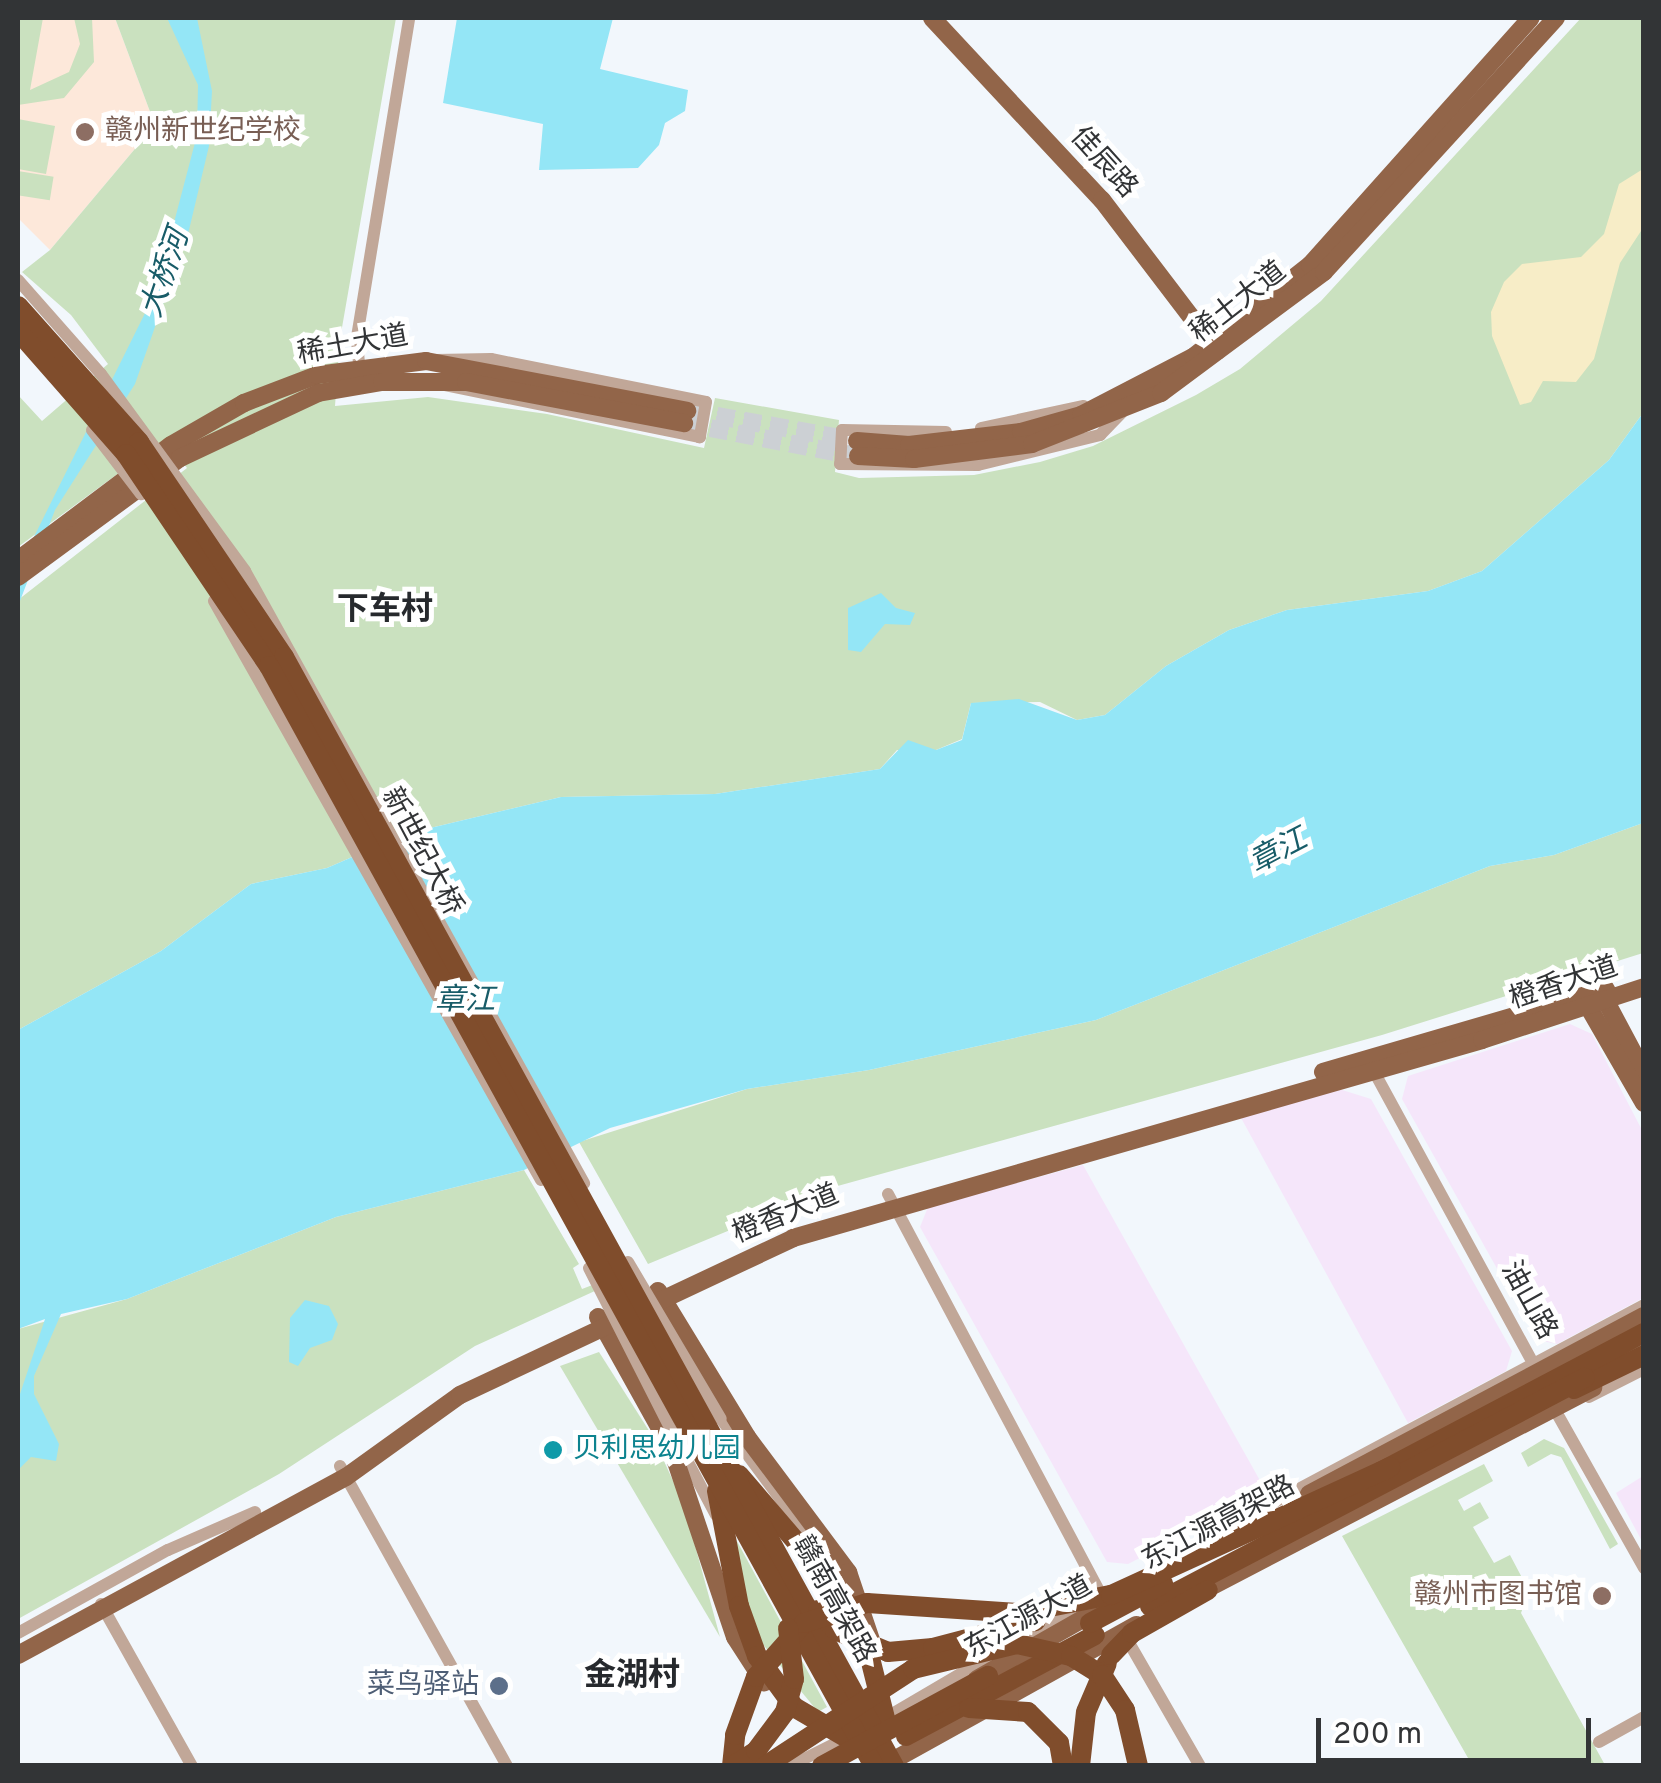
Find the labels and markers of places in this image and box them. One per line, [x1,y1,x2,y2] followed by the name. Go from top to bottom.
[105,115,301,149] place label: 赣州新世纪学校
[74,121,96,143] marker: 赣州新世纪学校
[573,1433,741,1467] place label: 贝利思幼儿园
[542,1439,564,1461] marker: 贝利思幼儿园
[1414,1579,1582,1613] place label: 赣州市图书馆
[1591,1585,1613,1607] marker: 赣州市图书馆
[367,1669,479,1703] place label: 菜鸟驿站
[488,1675,510,1697] marker: 菜鸟驿站

